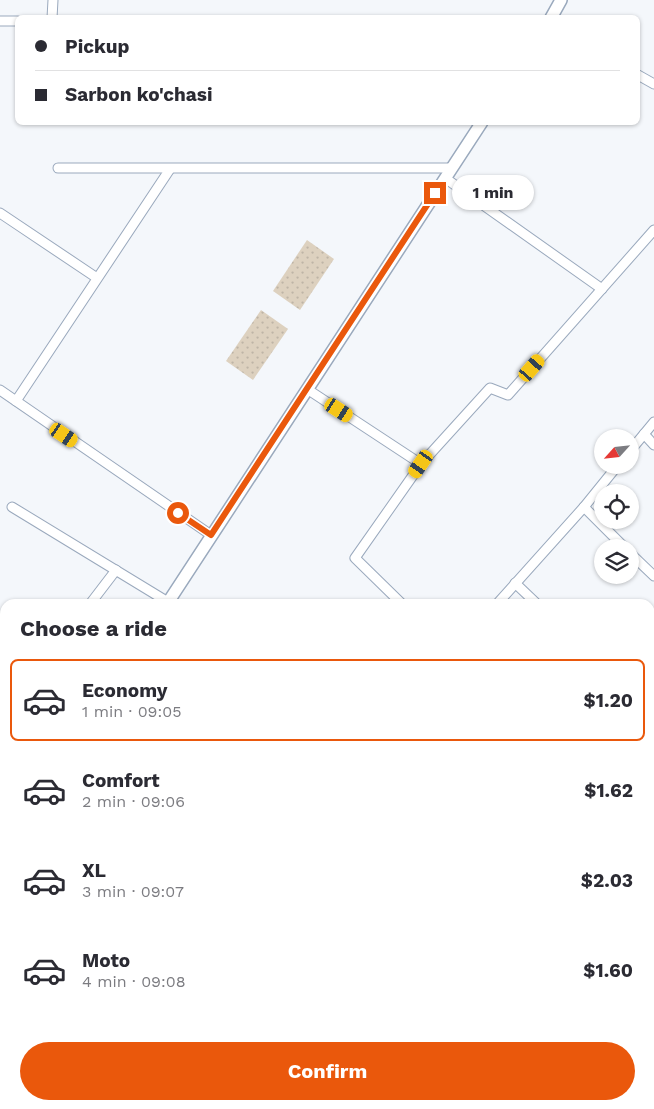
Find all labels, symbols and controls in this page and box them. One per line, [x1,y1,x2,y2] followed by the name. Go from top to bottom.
[65,35,129,58] text: Pickup
[65,83,212,106] text: Sarbon ko'chasi
[452,176,535,210] callout: 1 min
[424,182,446,204] route end
[472,183,514,202] text: 1 min
[516,352,547,384] car
[322,396,355,424] car
[47,420,80,450] car
[594,429,639,474] north arrow
[594,429,639,584] map controls
[406,447,435,481] car
[594,484,639,529] button: locate
[167,502,189,524] route start
[594,539,639,584] button: layers
[20,616,167,641] text: Choose a ride
[22,678,67,723] icon: car
[82,679,167,702] text: Economy
[584,689,633,712] text: $1.20
[82,702,181,721] text: 1 min · 09:05
[22,768,67,813] icon: car
[82,769,160,792] text: Comfort
[584,779,633,802] text: $1.62
[82,792,185,811] text: 2 min · 09:06
[22,858,67,903] icon: car
[82,859,106,882] text: XL
[581,869,633,892] text: $2.03
[82,882,184,901] text: 3 min · 09:07
[22,948,67,993] icon: car
[82,949,130,972] text: Moto
[583,959,633,982] text: $1.60
[82,972,186,991] text: 4 min · 09:08
[20,1042,635,1100] button: Confirm

